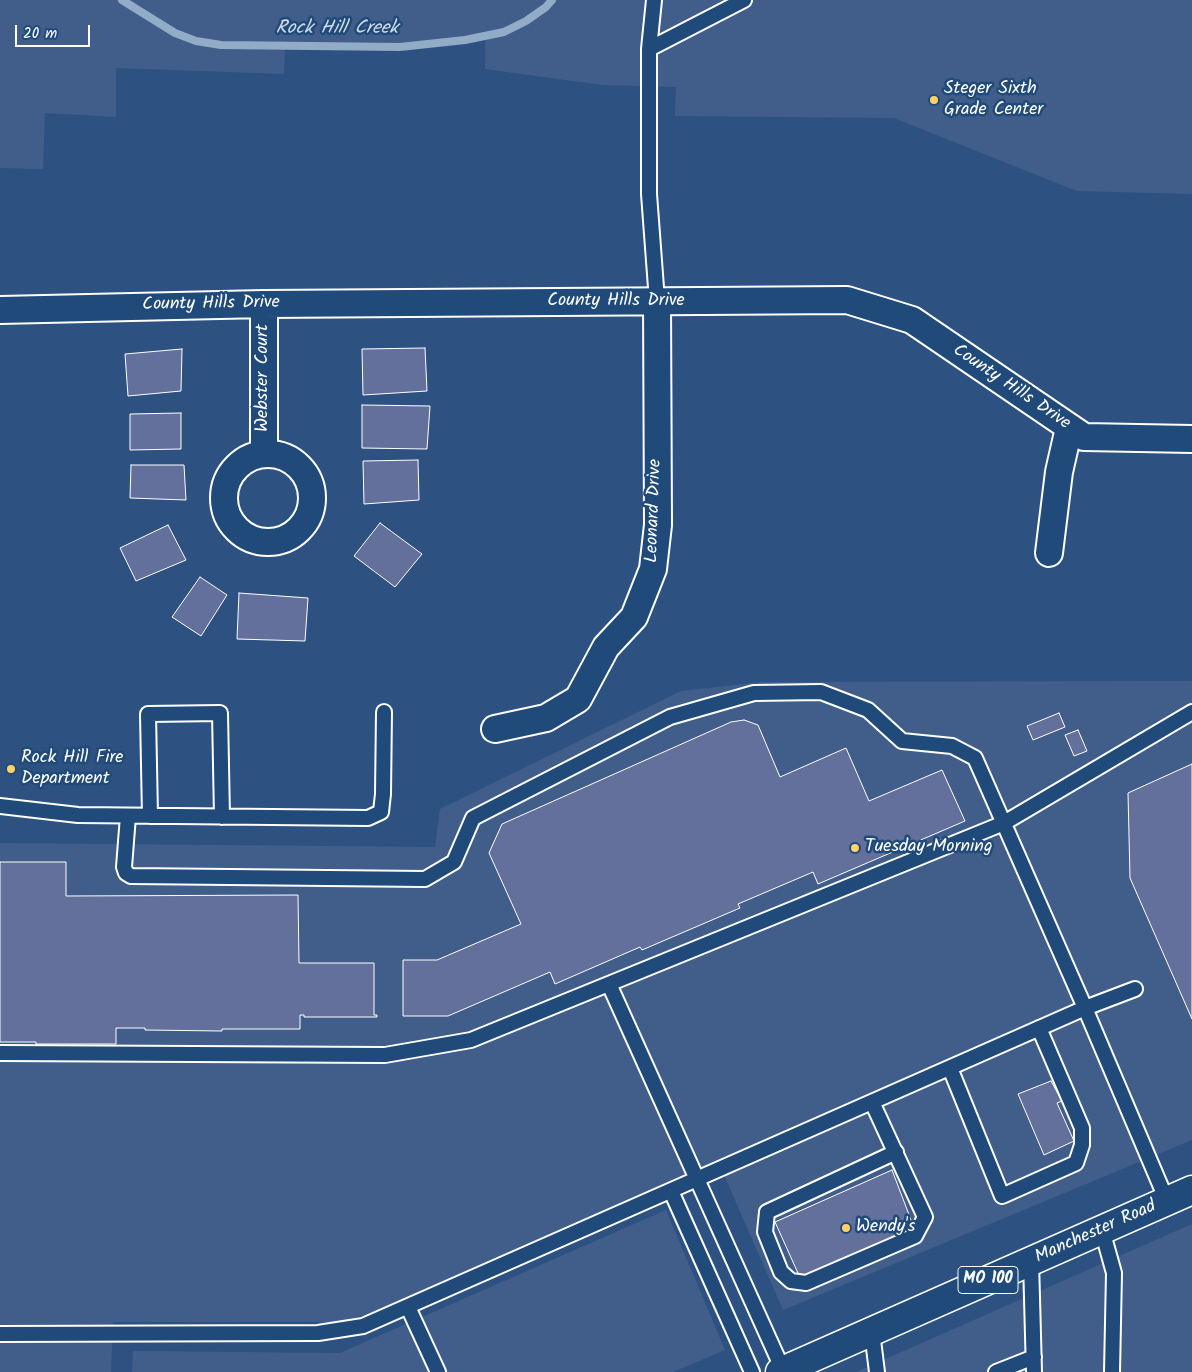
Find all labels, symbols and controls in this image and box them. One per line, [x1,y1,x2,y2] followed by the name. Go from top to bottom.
[18,15,92,47] scale bar
[276,19,398,41] water label: Rock Hill Creek
[23,22,57,46] text: 20 m
[944,79,1043,122] place label: Steger Sixth Grade Center
[928,94,940,106] marker: Steger Sixth Grade Center
[547,291,685,313] street label: County Hills Drive
[142,293,280,317] street label: County Hills Drive
[253,324,275,432] street label: Webster Court
[948,341,1074,435] street label: County Hills Drive
[642,459,668,563] street label: Leonard Drive
[21,748,123,791] place label: Rock Hill Fire Department
[5,763,17,775] marker: Rock Hill Fire Department
[865,837,992,859] place label: Tuesday Morning
[849,842,861,854] marker: Tuesday Morning
[1032,1197,1160,1269] street label: Manchester Road
[856,1217,915,1239] place label: Wendy's
[840,1222,852,1234] marker: Wendy's
[958,1266,1018,1294] road number: MO 100

